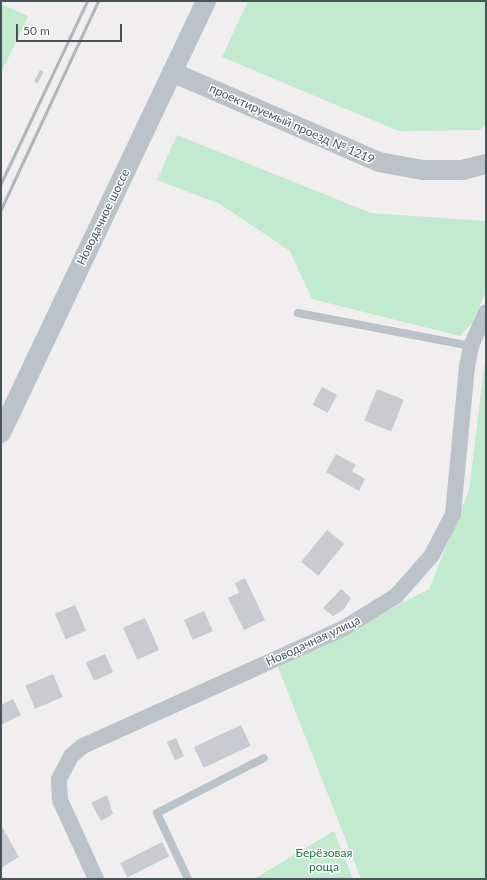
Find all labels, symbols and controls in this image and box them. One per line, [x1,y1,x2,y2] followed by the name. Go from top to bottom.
[18,16,124,42] scale bar
[23,23,50,38] text: 50 m
[207,81,377,167] street label: проектируемый проезд № 1219
[73,167,133,267] street label: Новодачное шоссе
[264,613,362,669] street label: Новодачная улица
[296,846,352,874] park label: Берёзовая роща

